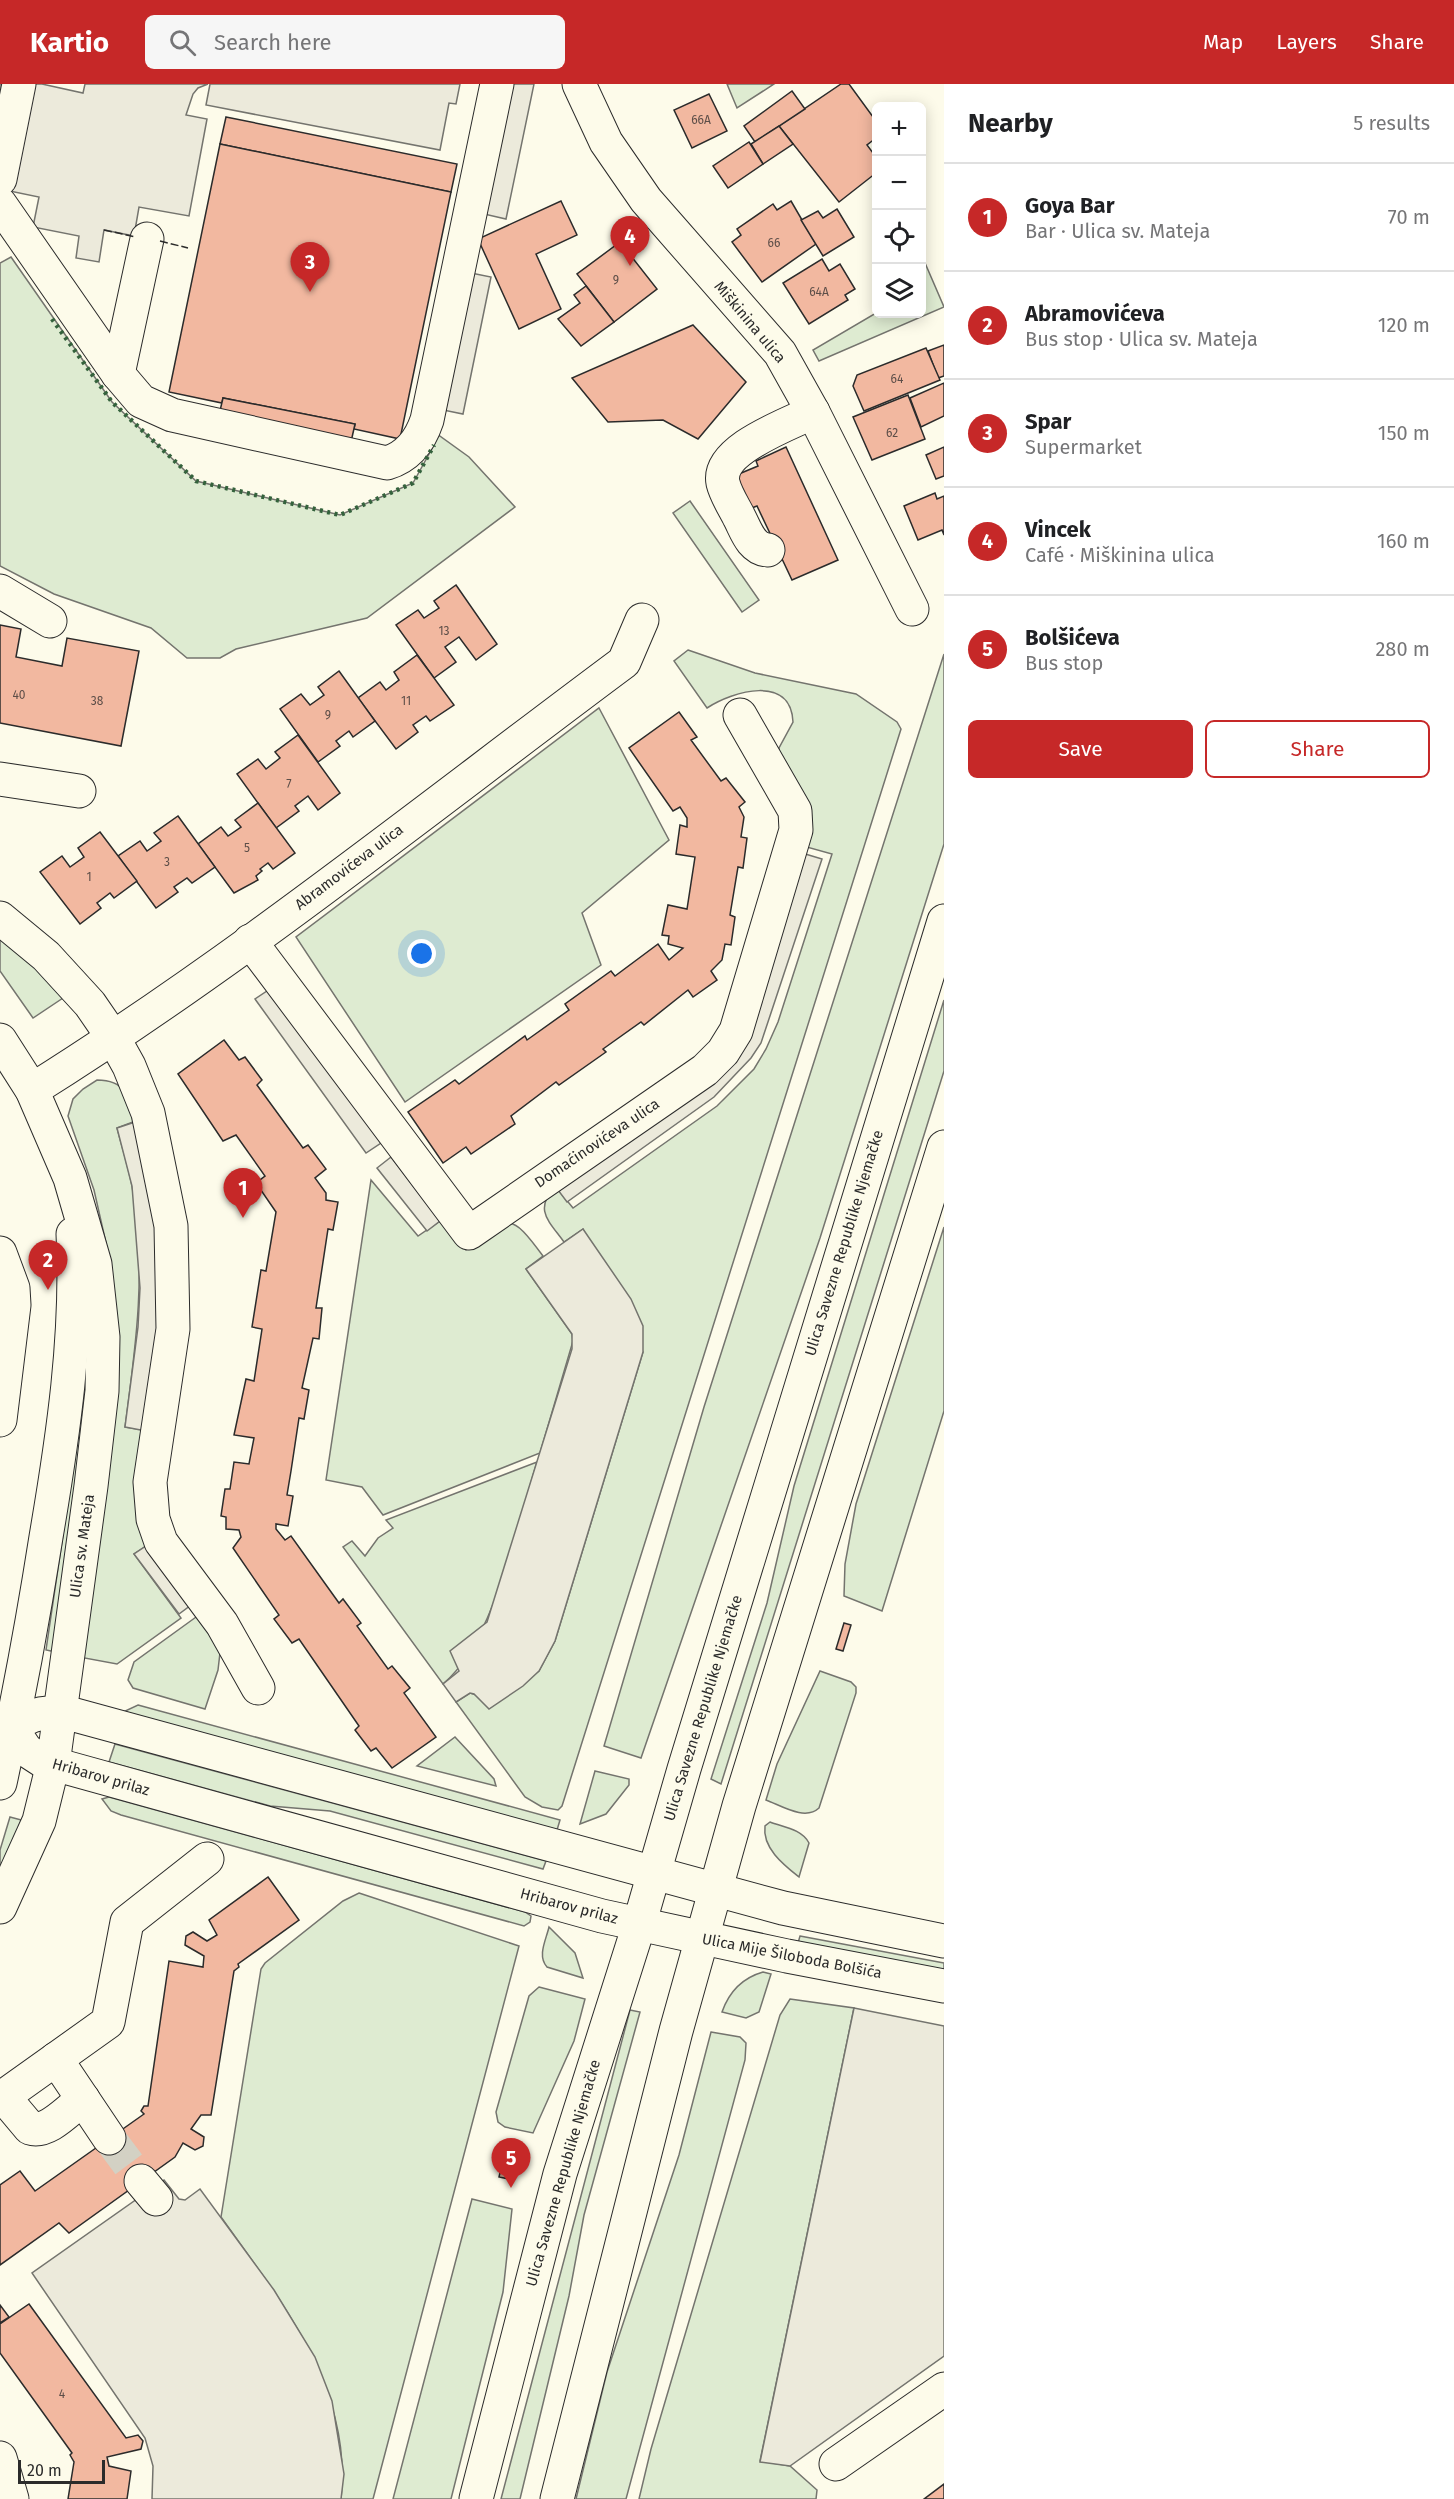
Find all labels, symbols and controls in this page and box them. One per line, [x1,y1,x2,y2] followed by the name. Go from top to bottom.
[145,15,565,69] search box
[30,26,109,59] text: Kartio
[166,26,199,59] icon: search
[214,29,332,56] text: Search here
[1203,29,1243,55] text: Map
[1276,29,1337,55] text: Layers
[1370,29,1424,55] text: Share
[872,102,926,318] map controls
[872,102,926,156] button: +
[968,108,1053,139] text: Nearby
[1353,111,1430,135] text: 5 results
[691,113,711,127] house number: 66A
[872,156,926,210] button: −
[1025,192,1115,219] text: Goya Bar
[983,205,992,229] text: 1
[1388,205,1430,229] text: 70 m
[872,210,926,264] button: locate
[610,216,650,266] pin: 4
[1025,219,1210,243] text: Bar · Ulica sv. Mateja
[768,236,780,250] house number: 66
[290,242,330,292] pin: 3
[872,264,926,318] button: layers
[613,273,619,287] house number: 9
[711,277,789,367] street label: Miškinina ulica
[809,285,829,299] house number: 64A
[1025,300,1165,327] text: Abramovićeva
[982,313,993,337] text: 2
[1378,313,1430,337] text: 120 m
[1025,327,1258,351] text: Bus stop · Ulica sv. Mateja
[891,372,904,386] house number: 64
[1025,408,1071,435] text: Spar
[982,421,993,445] text: 3
[1378,421,1430,445] text: 150 m
[886,426,898,440] house number: 62
[1025,435,1142,459] text: Supermarket
[1025,516,1091,543] text: Vincek
[982,529,993,553] text: 4
[1377,529,1430,553] text: 160 m
[1025,543,1215,567] text: Café · Miškinina ulica
[438,624,450,638] house number: 13
[1025,624,1120,651] text: Bolšićeva
[982,637,993,661] text: 5
[1375,637,1430,661] text: 280 m
[1025,651,1103,675] text: Bus stop
[12,688,26,702] house number: 40
[91,694,104,708] house number: 38
[401,694,411,708] house number: 11
[325,708,331,722] house number: 9
[968,720,1193,778] button: Save
[1205,720,1430,778] button: Share
[286,777,292,791] house number: 7
[291,820,407,914] street label: Abramovićeva ulica
[244,841,250,855] house number: 5
[164,855,170,869] house number: 3
[86,870,92,884] house number: 1
[407,939,436,968] your location
[531,1095,663,1191] street label: Domaćinovićeva ulica
[801,1128,887,1358] street label: Ulica Savezne Republike Njemačke
[224,1168,262,1218] pin: 1
[28,1240,68,1290] pin: 2
[66,1493,98,1599] street label: Ulica sv. Mateja
[660,1593,746,1823] street label: Ulica Savezne Republike Njemačke
[50,1754,152,1800] street label: Hribarov prilaz
[518,1884,620,1928] street label: Hribarov prilaz
[701,1930,883,1982] street label: Ulica Mije Šiloboda Bolšića
[522,2058,604,2288] street label: Ulica Savezne Republike Njemačke
[492,2138,530,2188] pin: 5
[59,2387,66,2401] house number: 4
[18,2457,105,2484] scale bar
[27,2461,62,2480] text: 20 m

